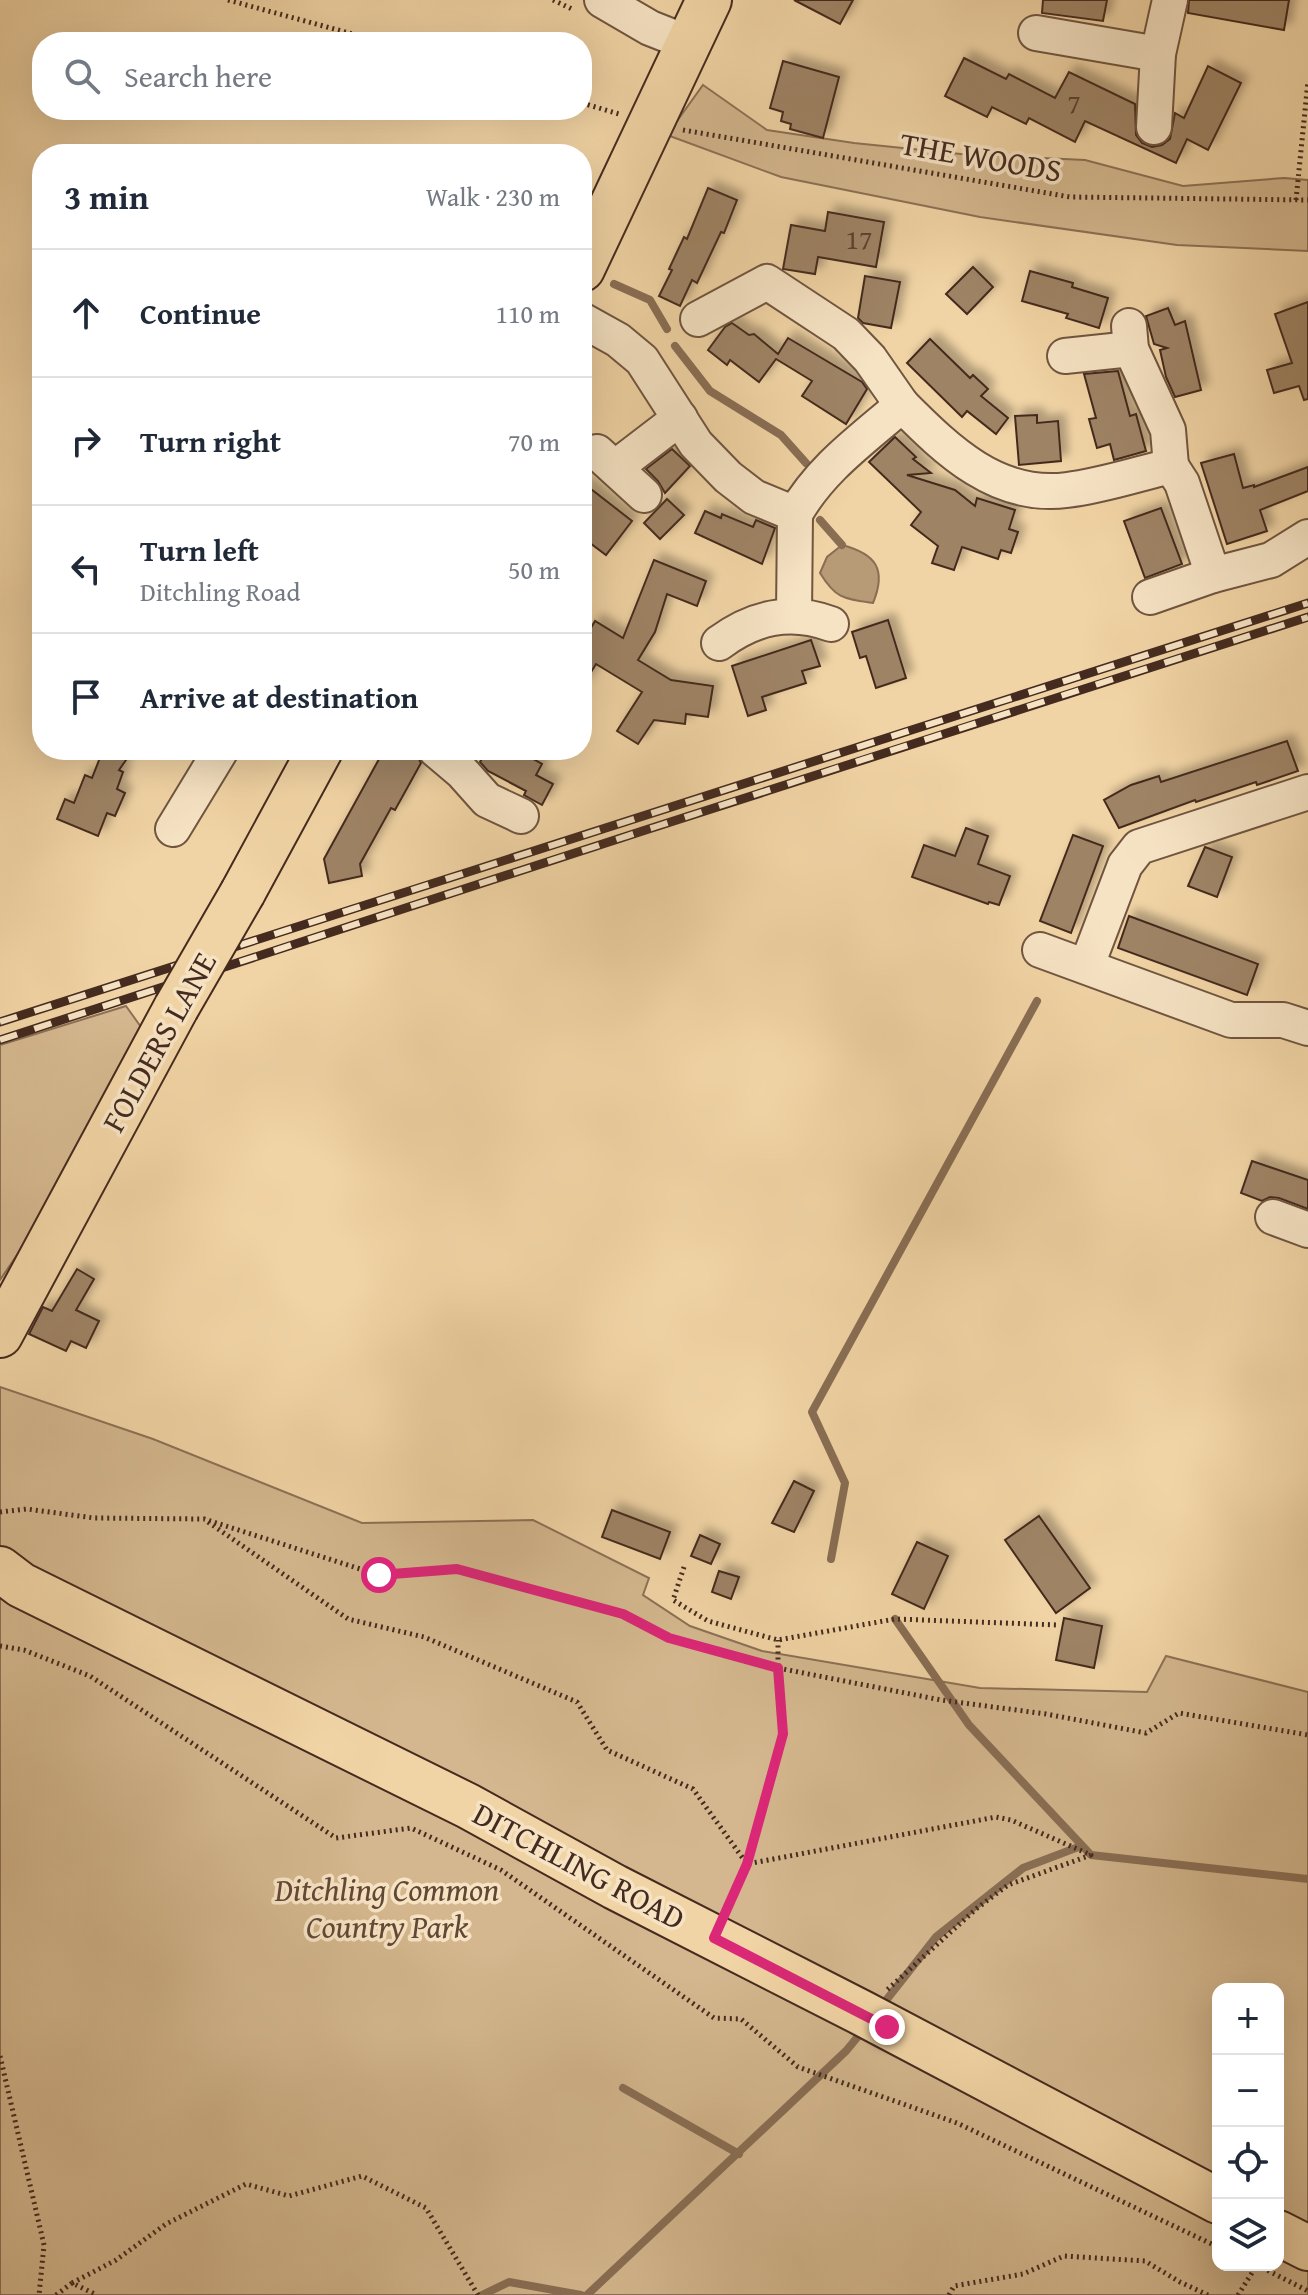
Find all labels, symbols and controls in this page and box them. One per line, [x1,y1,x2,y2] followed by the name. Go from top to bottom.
[32,32,592,120] search box
[60,54,104,98] icon: search
[124,54,272,98] text: Search here
[1067,82,1081,123] house number: 7
[897,119,1065,194] street label: THE WOODS
[64,172,149,221] text: 3 min
[426,177,560,216] text: Walk · 230 m
[846,218,872,259] house number: 17
[64,291,108,335] icon: ahead
[140,291,261,335] text: Continue
[495,294,560,333] text: 110 m
[64,419,108,463] icon: right
[140,419,281,463] text: Turn right
[508,422,560,461] text: 70 m
[140,528,259,572] text: Turn left
[64,547,108,591] icon: left
[508,550,560,589] text: 50 m
[140,572,300,611] text: Ditchling Road
[64,675,108,719] icon: arrive
[140,675,418,719] text: Arrive at destination
[90,943,227,1140] street label: FOLDERS LANE
[361,1557,397,1593] route start
[465,1790,694,1941] street label: DITCHLING ROAD
[274,1866,499,1950] park label: Ditchling Common Country Park
[1212,1983,1284,2271] map controls
[1212,1983,1284,2055] button: +
[869,2009,905,2045] route end
[1212,2055,1284,2127] button: −
[1212,2127,1284,2199] button: locate
[1212,2199,1284,2271] button: layers

